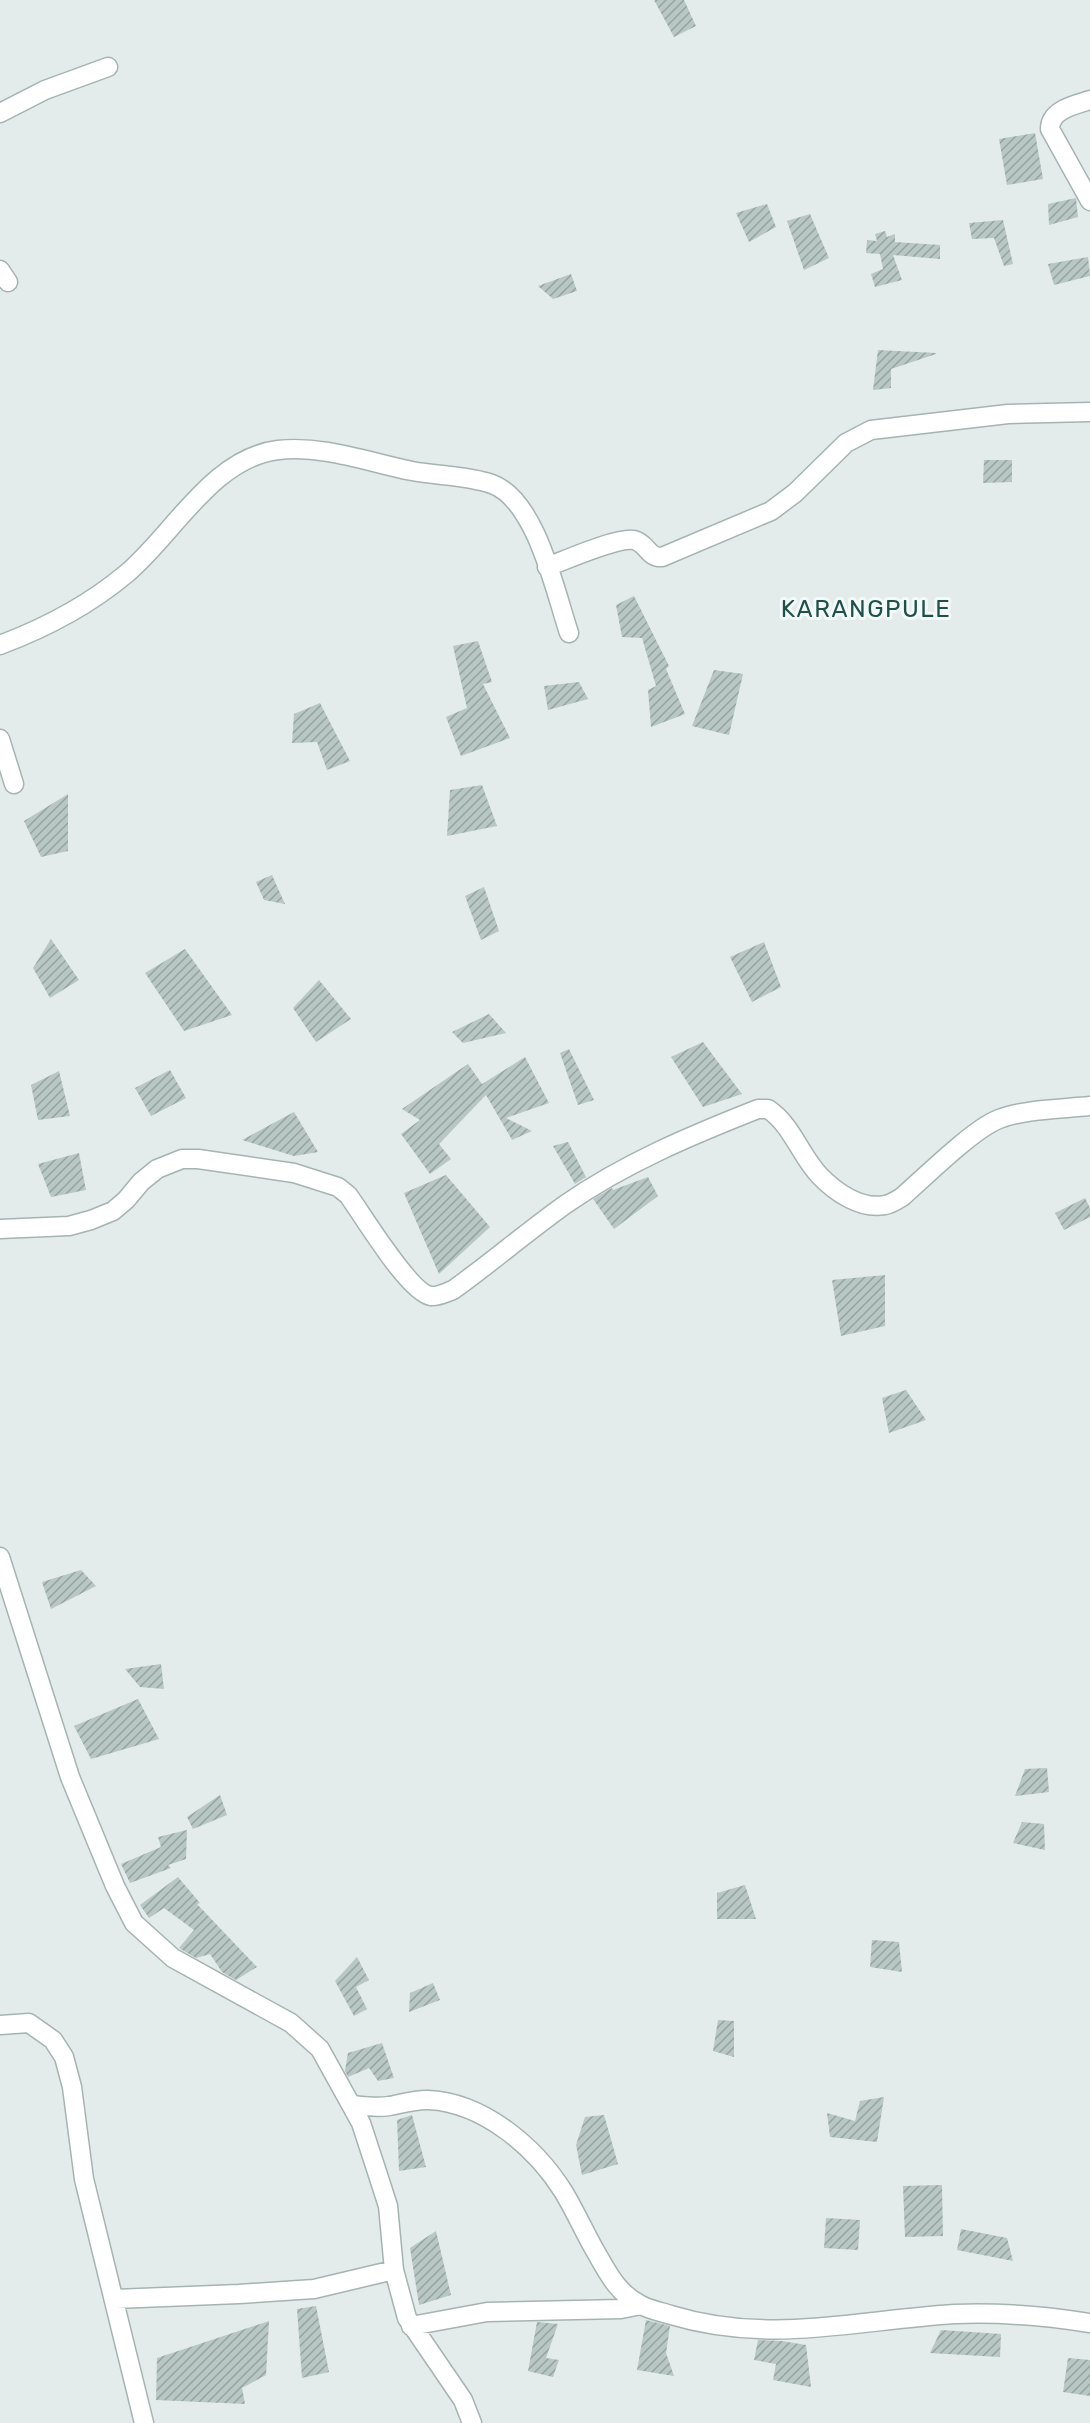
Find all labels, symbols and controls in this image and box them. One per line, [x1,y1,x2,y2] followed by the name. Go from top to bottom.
[781,595,951,623] district label: KARANGPULE

